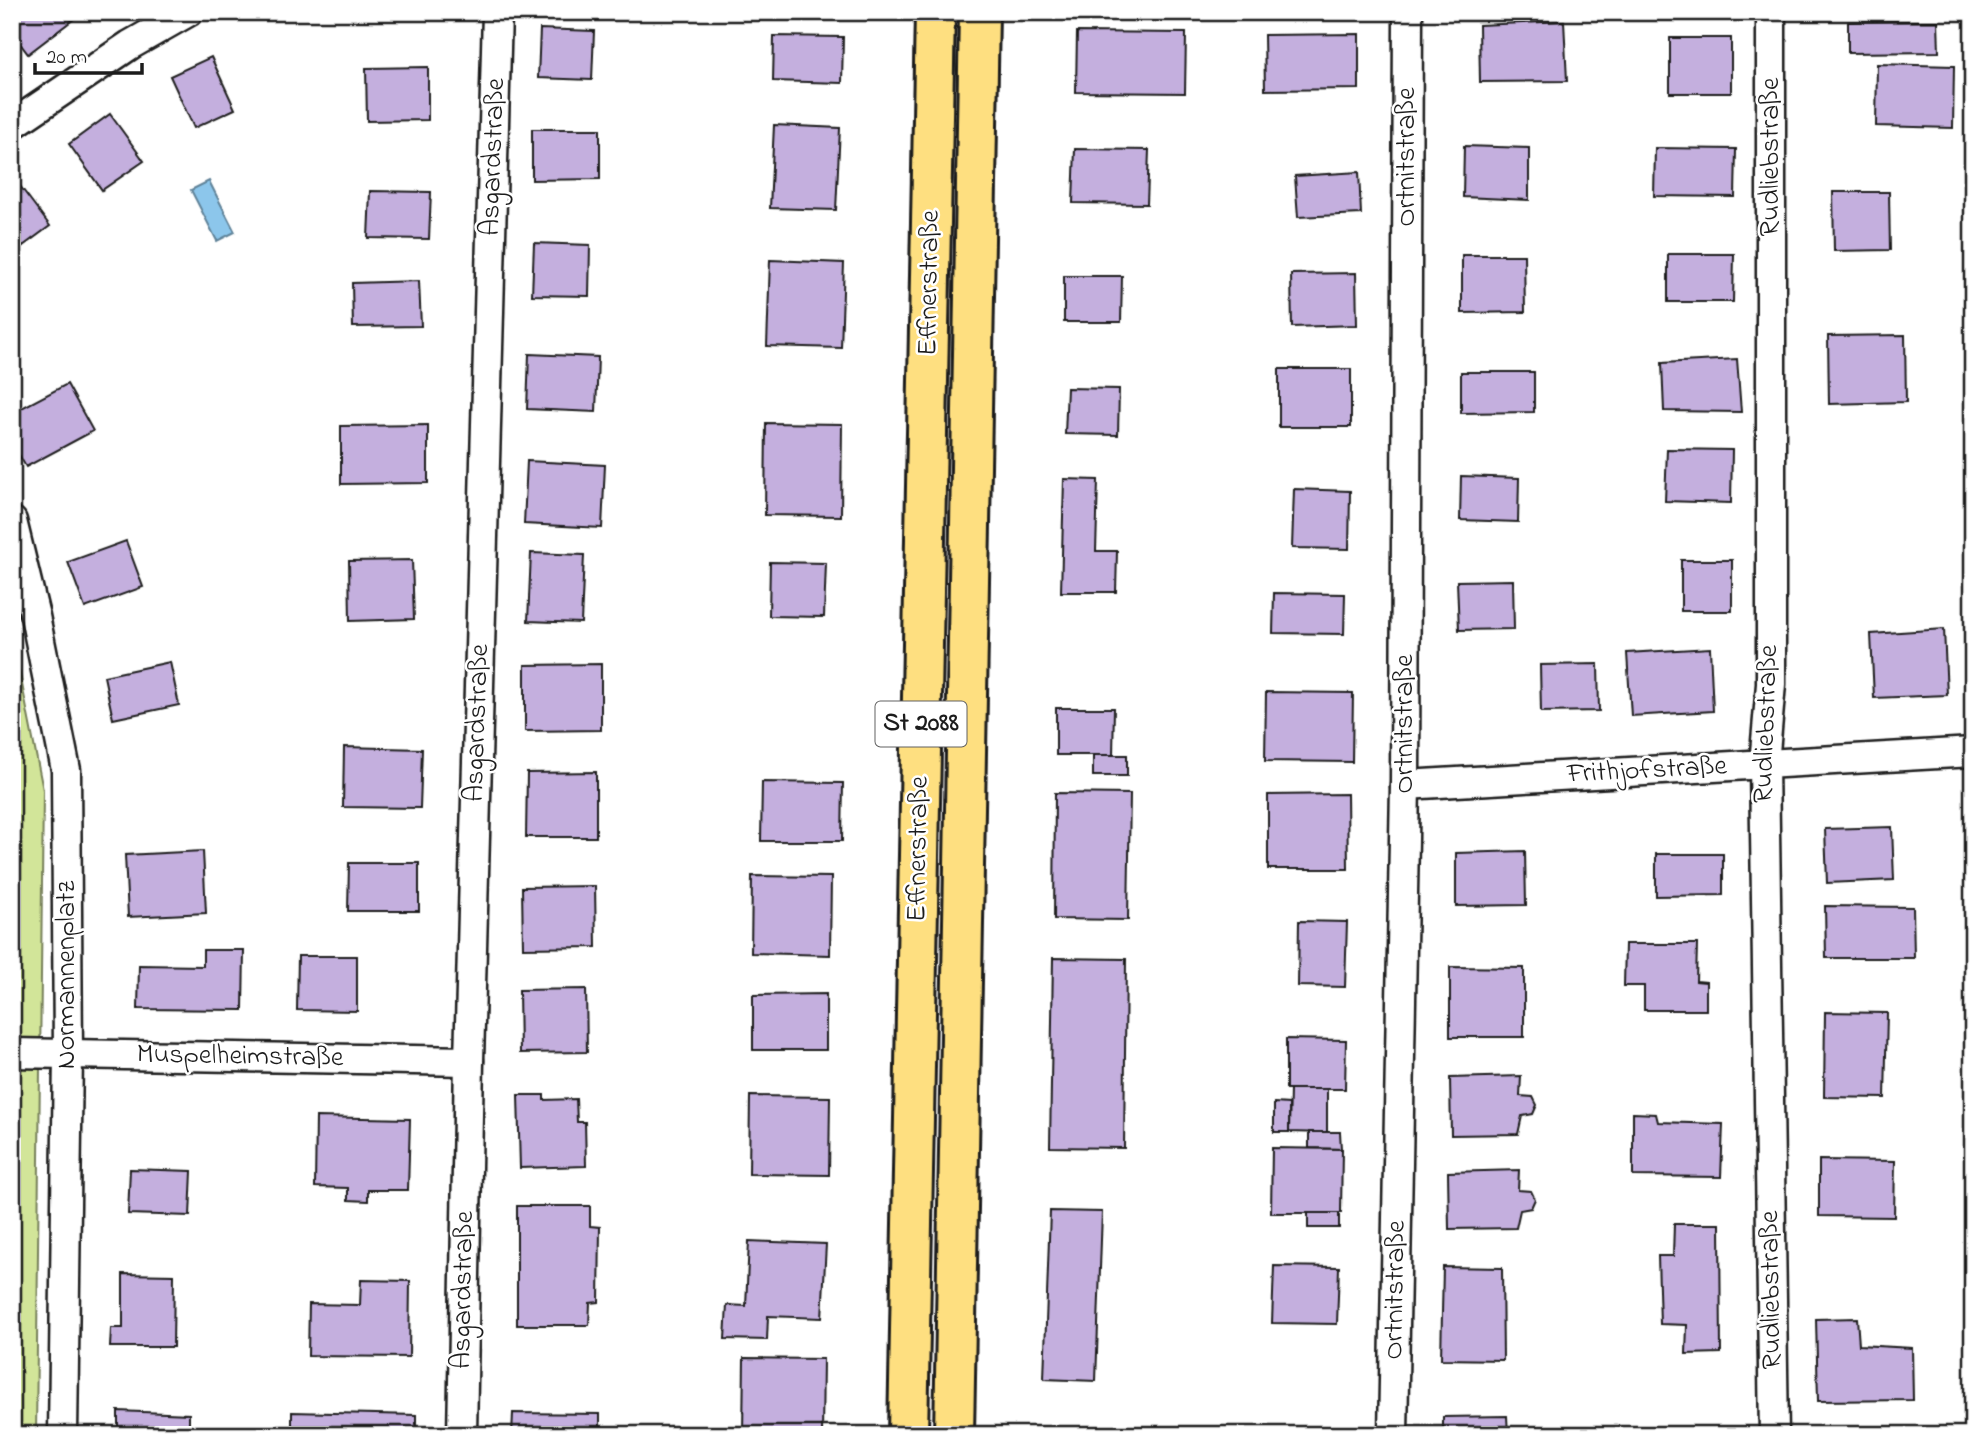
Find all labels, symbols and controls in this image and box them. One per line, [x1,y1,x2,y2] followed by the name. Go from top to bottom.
[35,32,142,76] scale bar
[46,43,87,73] text: 20 m
[471,77,517,237] street label: Asgardstraße
[1751,77,1792,236] street label: Rudliebstraße
[1387,87,1428,227] street label: Ortnitstraße
[908,209,952,356] street label: Effnerstraße
[455,643,501,803] street label: Asgardstraße
[1744,643,1790,804] street label: Rudliebstraße
[1385,654,1426,794] street label: Ortnitstraße
[876,702,967,746] road number: St 2088
[1565,746,1728,796] street label: Frithjofstraße
[897,775,941,922] street label: Effnerstraße
[47,881,88,1069] street label: Normannenplatz
[136,1035,344,1079] street label: Muspelheimstraße
[442,1210,486,1369] street label: Asgardstraße
[1750,1210,1794,1370] street label: Rudliebstraße
[1374,1220,1418,1360] street label: Ortnitstraße

